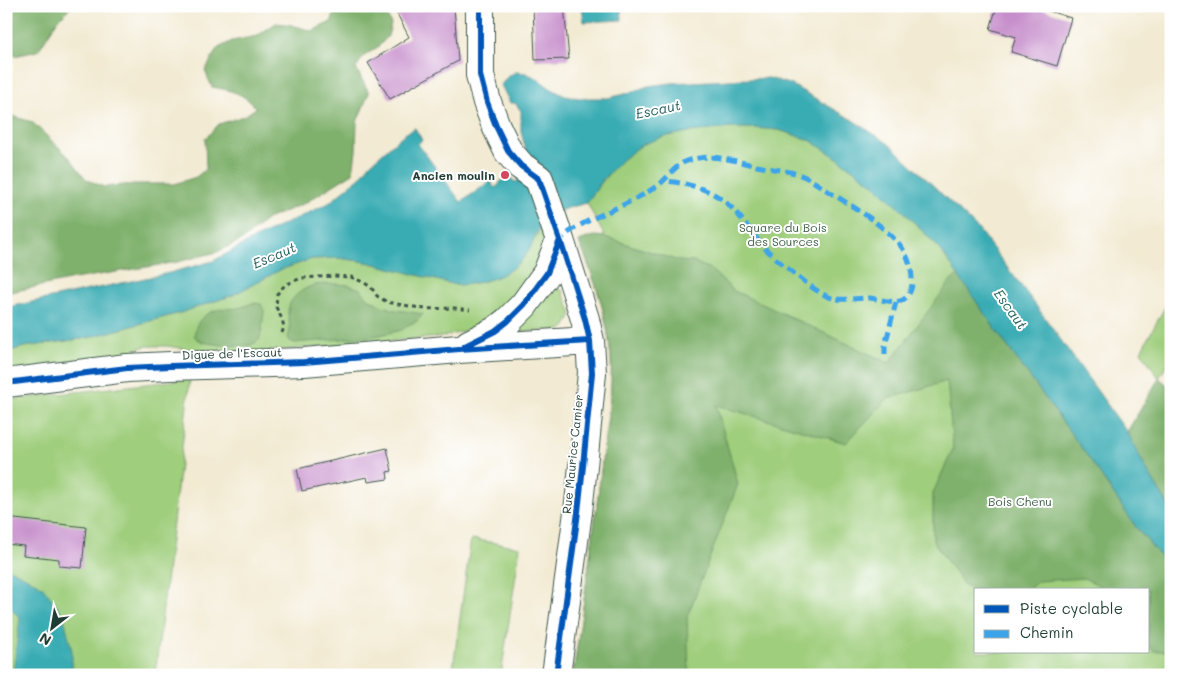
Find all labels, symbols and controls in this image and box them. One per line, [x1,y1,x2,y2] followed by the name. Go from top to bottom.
[634,95,682,123] water label: Escaut
[412,167,495,183] place label: Ancien moulin
[499,169,511,181] marker: Ancien moulin
[739,219,827,249] park label: Square du Bois des Sources
[249,237,299,273] water label: Escaut
[990,285,1032,333] water label: Escaut
[182,343,282,363] street label: Digue de l'Escaut
[558,394,586,514] street label: Rue Maurice Camier
[988,493,1052,509] park label: Bois Chenu
[974,588,1150,654] legend
[1020,598,1123,618] text: Piste cyclable
[28,604,78,654] north arrow
[1020,622,1073,642] text: Chemin
[36,629,55,650] text: N

